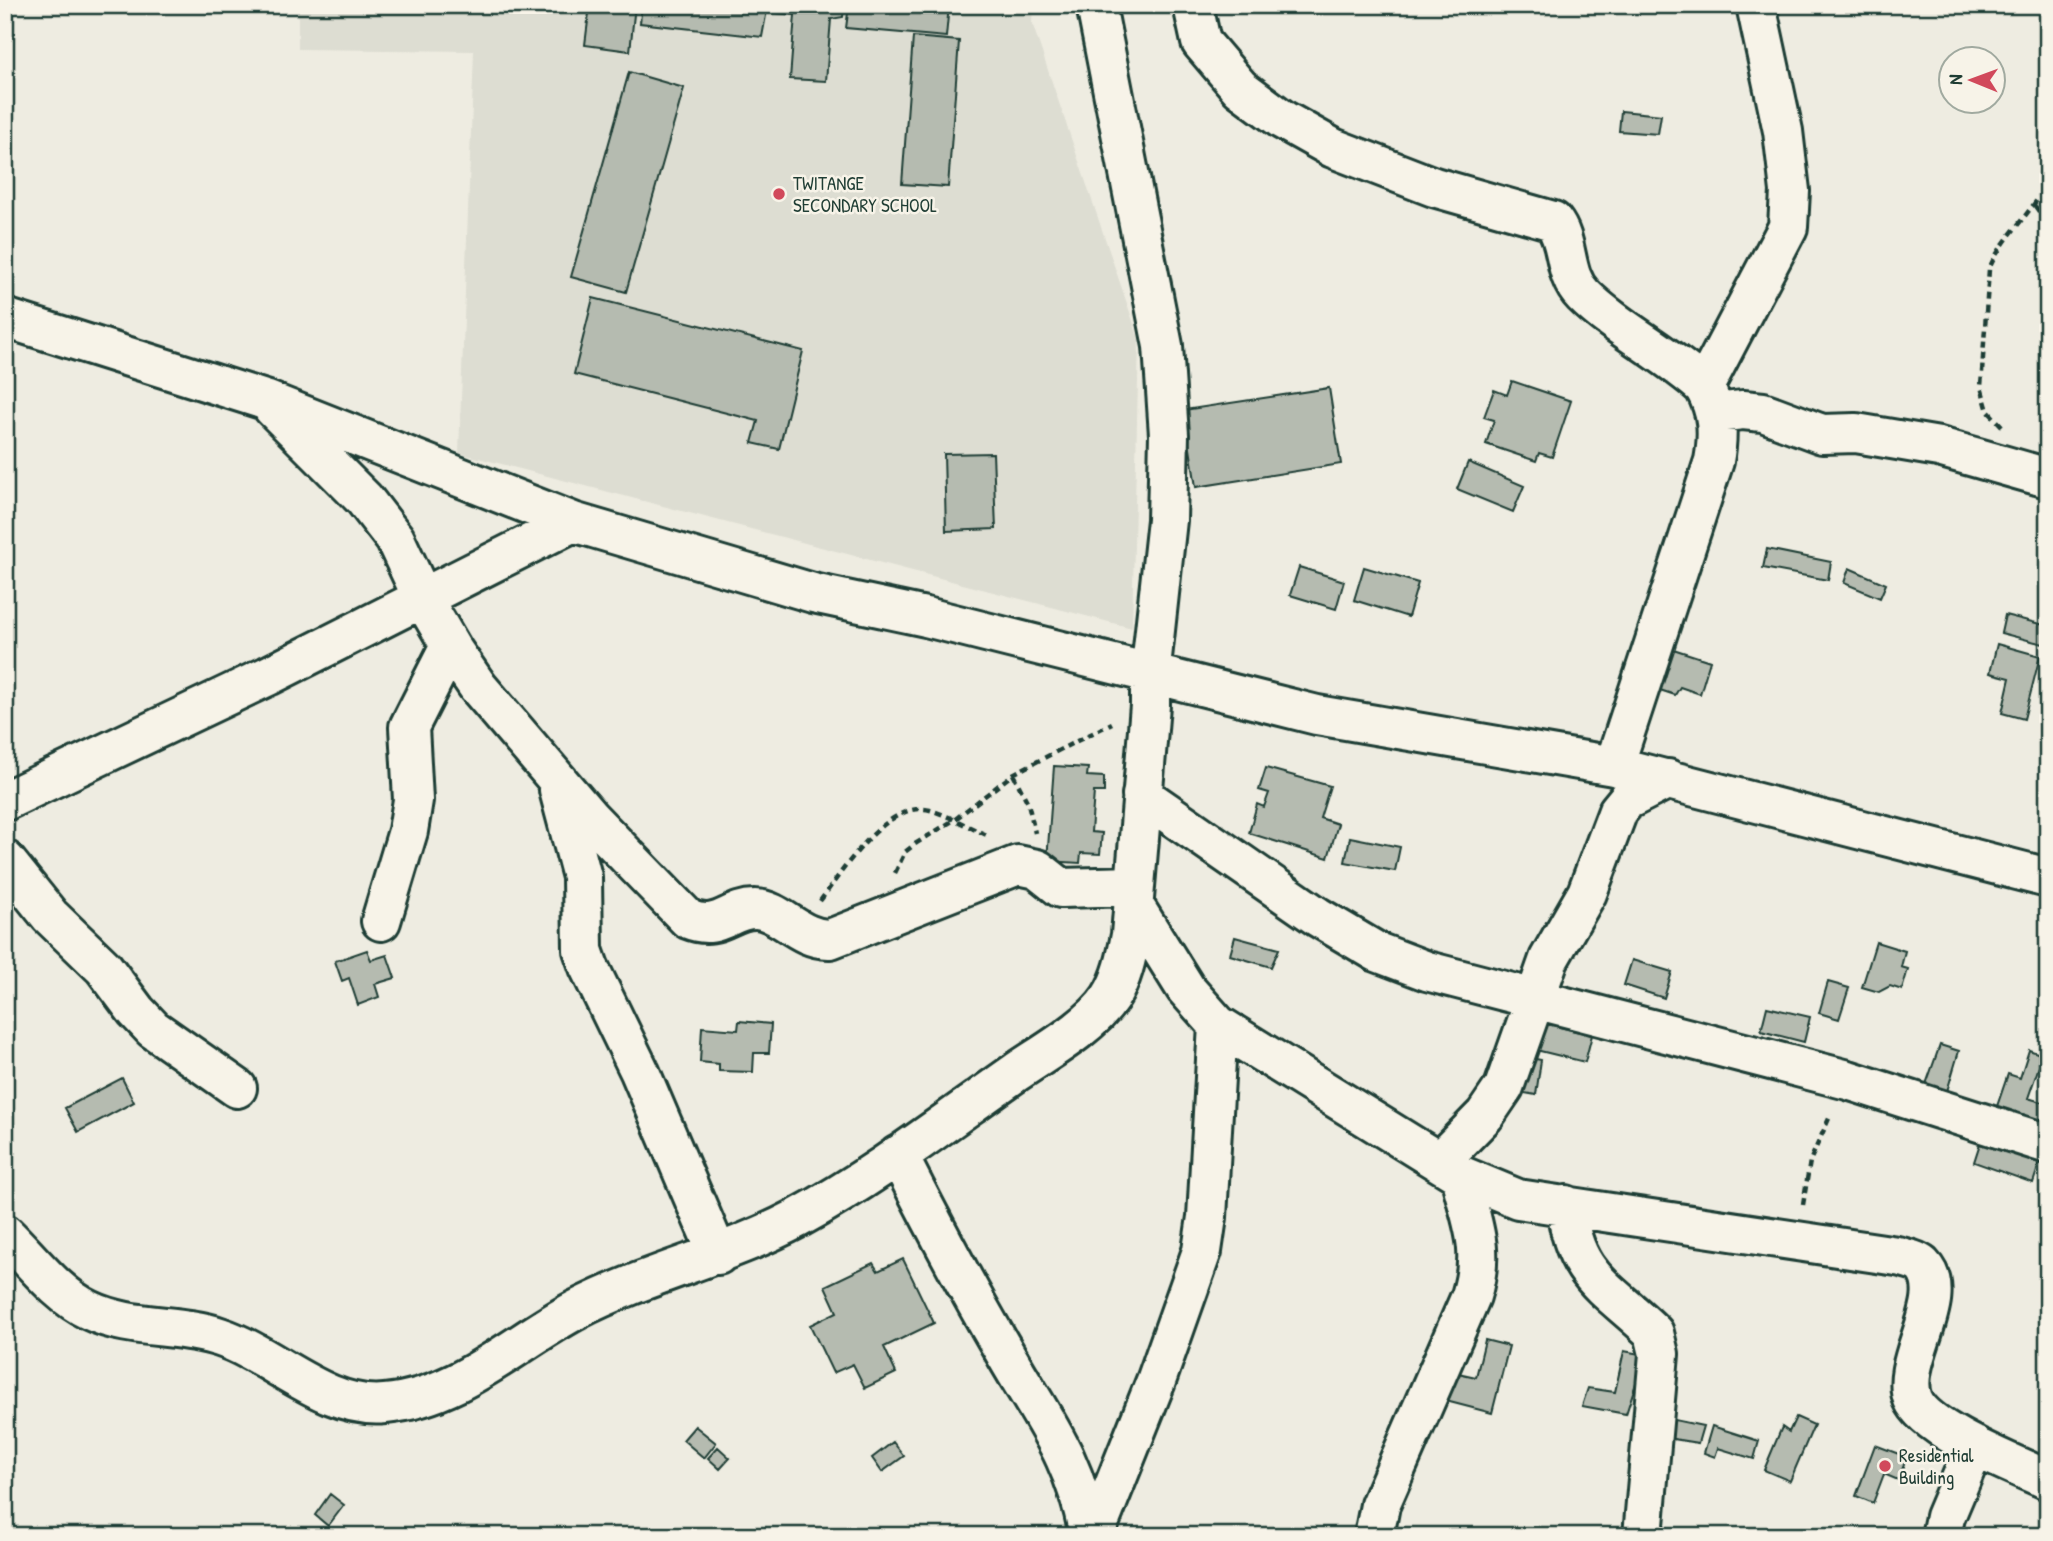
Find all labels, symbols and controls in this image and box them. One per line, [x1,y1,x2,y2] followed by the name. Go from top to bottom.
[1938,46,2008,116] north arrow
[1942,74,1968,85] text: N
[793,170,937,218] place label: TWITANGE SECONDARY SCHOOL
[771,186,787,202] marker: TWITANGE SECONDARY SCHOOL
[1899,1442,1975,1490] place label: Residential Building
[1877,1458,1893,1474] marker: Residential Building

